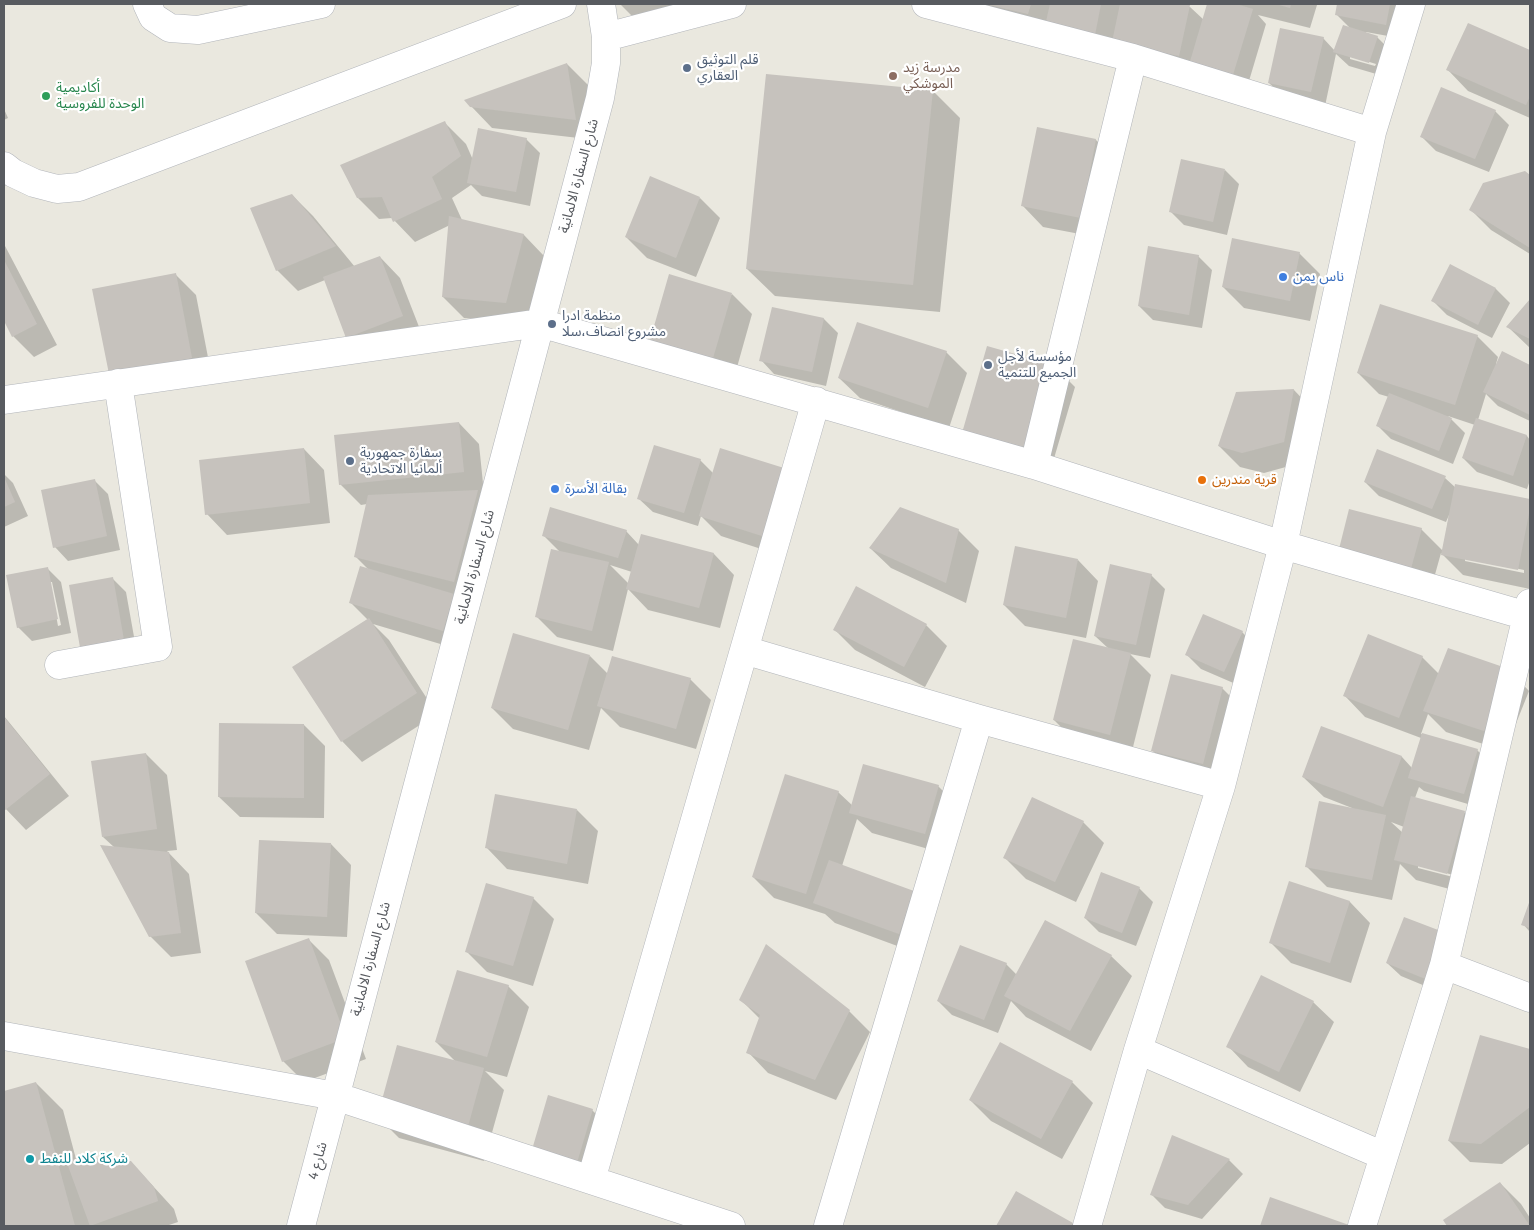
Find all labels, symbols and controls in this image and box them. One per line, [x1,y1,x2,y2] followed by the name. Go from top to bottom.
[697,52,759,84] place label: قلم التوثيق العقاري
[903,60,960,92] place label: مدرسة زيد الموشكي
[681,62,693,74] marker: قلم التوثيق العقاري
[887,70,899,82] marker: مدرسة زيد الموشكي
[56,80,144,112] place label: أكاديمية الوحدة للفروسية
[40,90,52,102] marker: أكاديمية الوحدة للفروسية
[556,117,602,235] street label: شارع السفارة الالمانية
[1293,269,1344,285] place label: ناس يمن
[1277,271,1289,283] marker: ناس يمن
[562,308,666,341] place label: منظمة ادرا مشروع انصاف،سلا
[546,318,558,330] marker: منظمة ادرا مشروع انصاف،سلا
[998,349,1076,382] place label: مؤسسة لأجل الجميع للتنمية
[982,359,994,371] marker: مؤسسة لأجل الجميع للتنمية
[360,445,442,478] place label: سفارة جمهورية ألمانيا الاتحادية
[344,455,356,467] marker: سفارة جمهورية ألمانيا الاتحادية
[1212,472,1277,488] place label: قرية مندرين
[1196,474,1208,486] marker: قرية مندرين
[565,481,627,497] place label: بقالة الأسرة
[549,483,561,495] marker: بقالة الأسرة
[452,508,498,626] street label: شارع السفارة الالمانية
[348,900,394,1018] street label: شارع السفارة الالمانية
[305,1140,331,1182] street label: شارع 4
[40,1151,128,1167] place label: شركة كلاد للنفط
[24,1153,36,1165] marker: شركة كلاد للنفط

